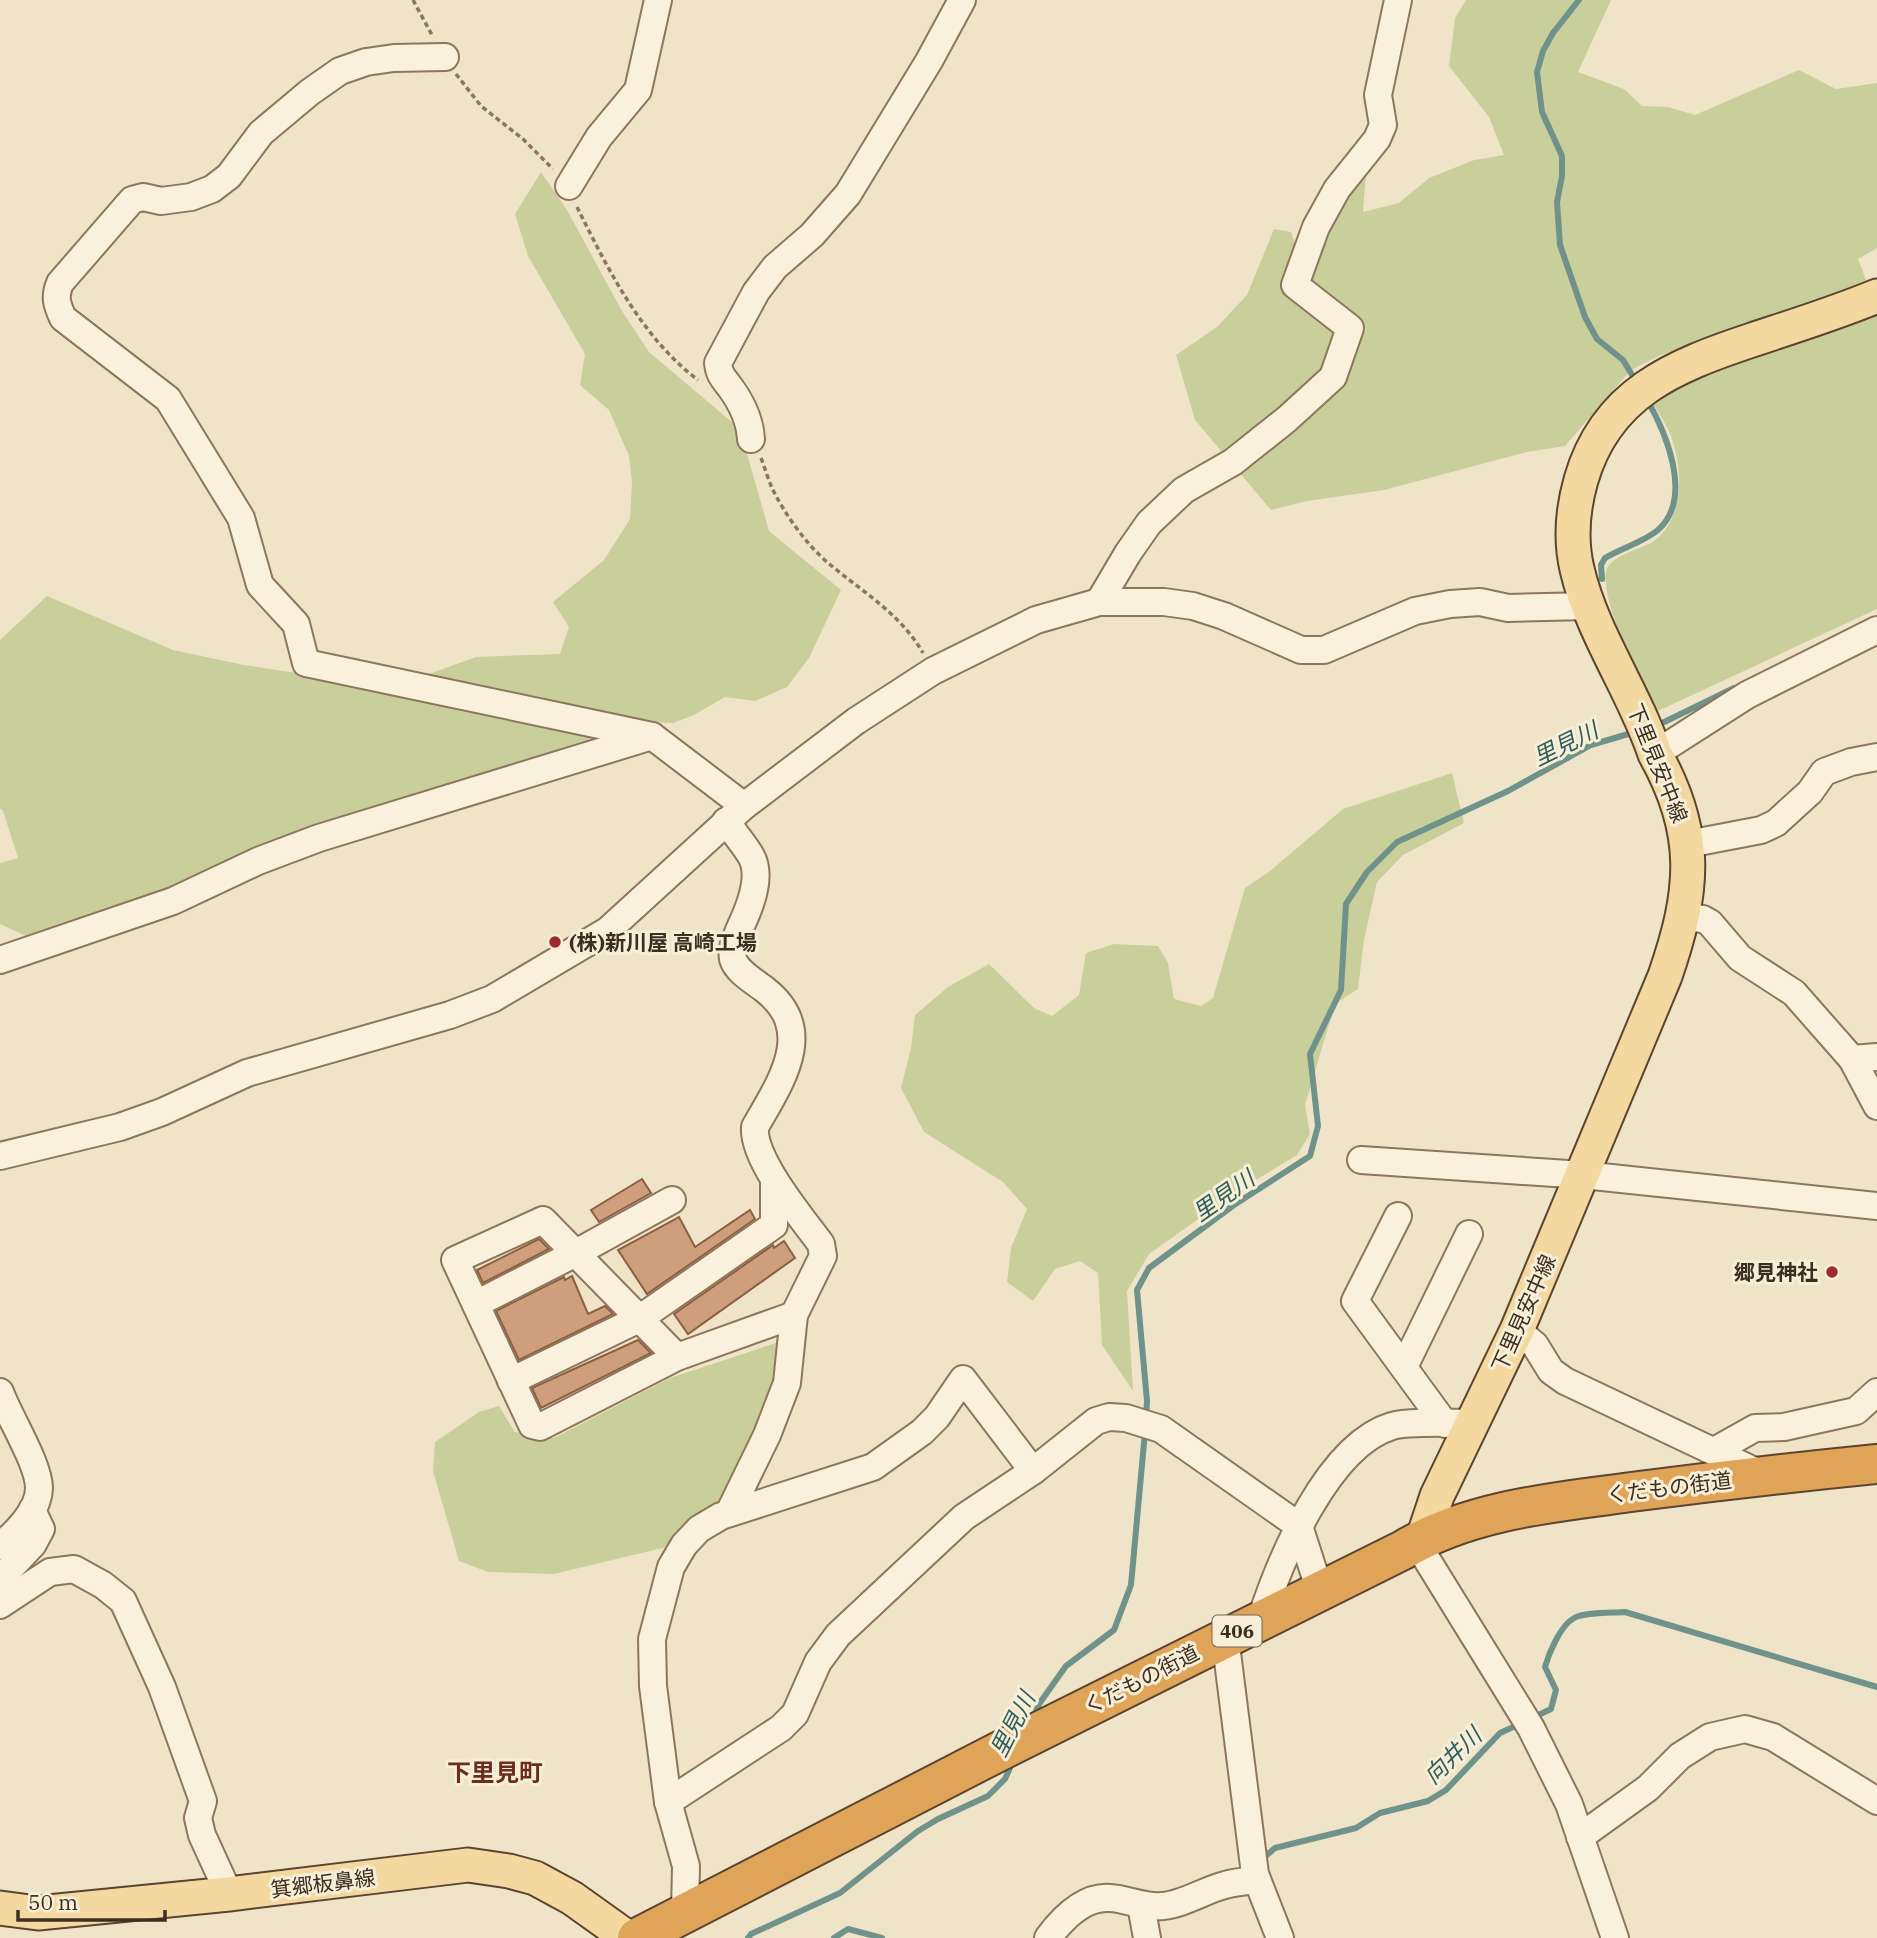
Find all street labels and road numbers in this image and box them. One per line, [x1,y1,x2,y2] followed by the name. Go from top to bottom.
[1621,699,1695,827] street label: 下里見安中線
[1485,1250,1561,1376] street label: 下里見安中線
[1605,1465,1733,1509] street label: くだもの街道
[1212,1616,1262,1646] road number: 406
[1079,1638,1203,1720] street label: くだもの街道
[269,1863,377,1903] street label: 箕郷板鼻線

